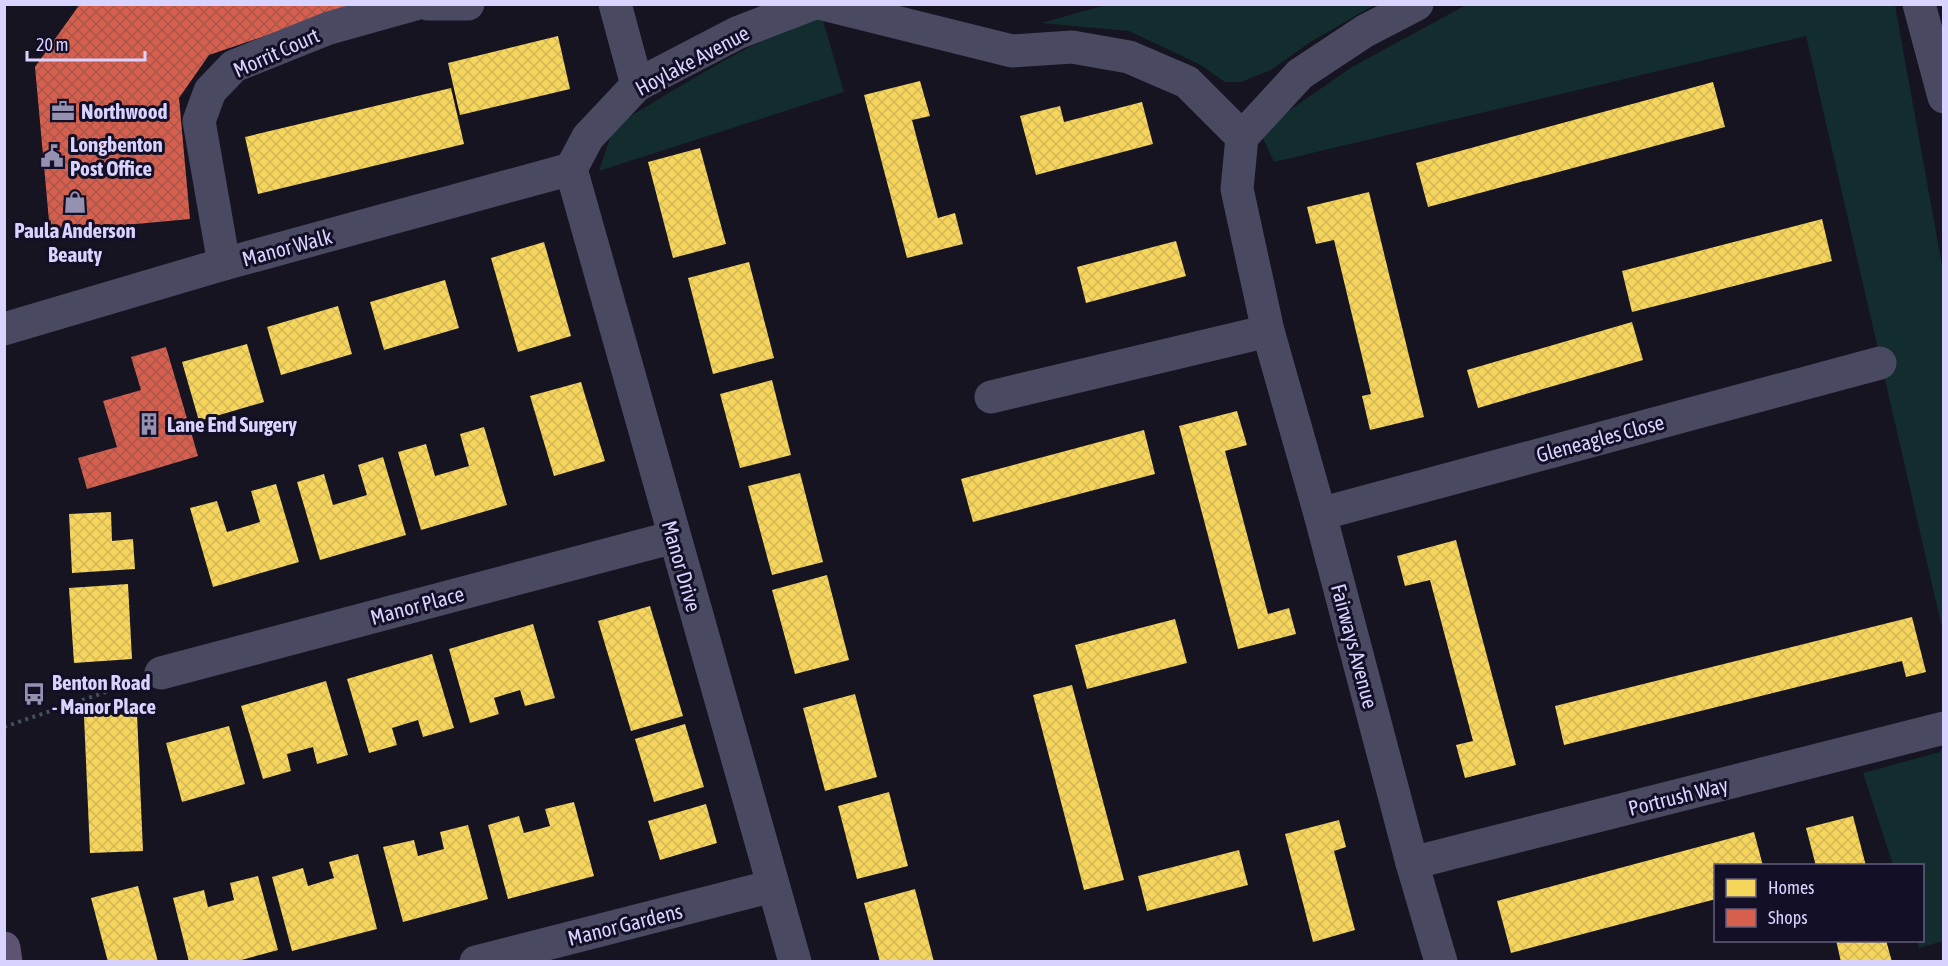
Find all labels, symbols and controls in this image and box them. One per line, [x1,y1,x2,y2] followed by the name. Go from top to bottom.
[631,20,753,100] street label: Hoylake Avenue
[229,22,323,82] street label: Morrit Court
[27,24,146,62] scale bar
[36,34,68,55] text: 20 m
[50,98,76,124] office icon: Northwood
[81,99,168,123] place label: Northwood
[70,132,163,180] place label: Longbenton Post Office
[39,143,65,169] public building icon: Longbenton Post Office
[62,189,88,215] shop icon: Paula Anderson Beauty
[14,218,136,266] place label: Paula Anderson Beauty
[239,223,335,271] street label: Manor Walk
[1533,409,1667,467] street label: Gleneagles Close
[136,411,162,437] building icon: Lane End Surgery
[167,412,297,436] place label: Lane End Surgery
[658,518,706,614] street label: Manor Drive
[368,581,466,629] street label: Manor Place
[1327,581,1383,711] street label: Fairways Avenue
[52,670,156,718] place label: Benton Road - Manor Place
[21,681,47,707] bus stop icon: Benton Road - Manor Place
[1626,772,1731,820] street label: Portrush Way
[1714,864,1924,942] legend
[1768,877,1814,898] text: Homes
[565,898,685,950] street label: Manor Gardens
[1768,907,1808,928] text: Shops

